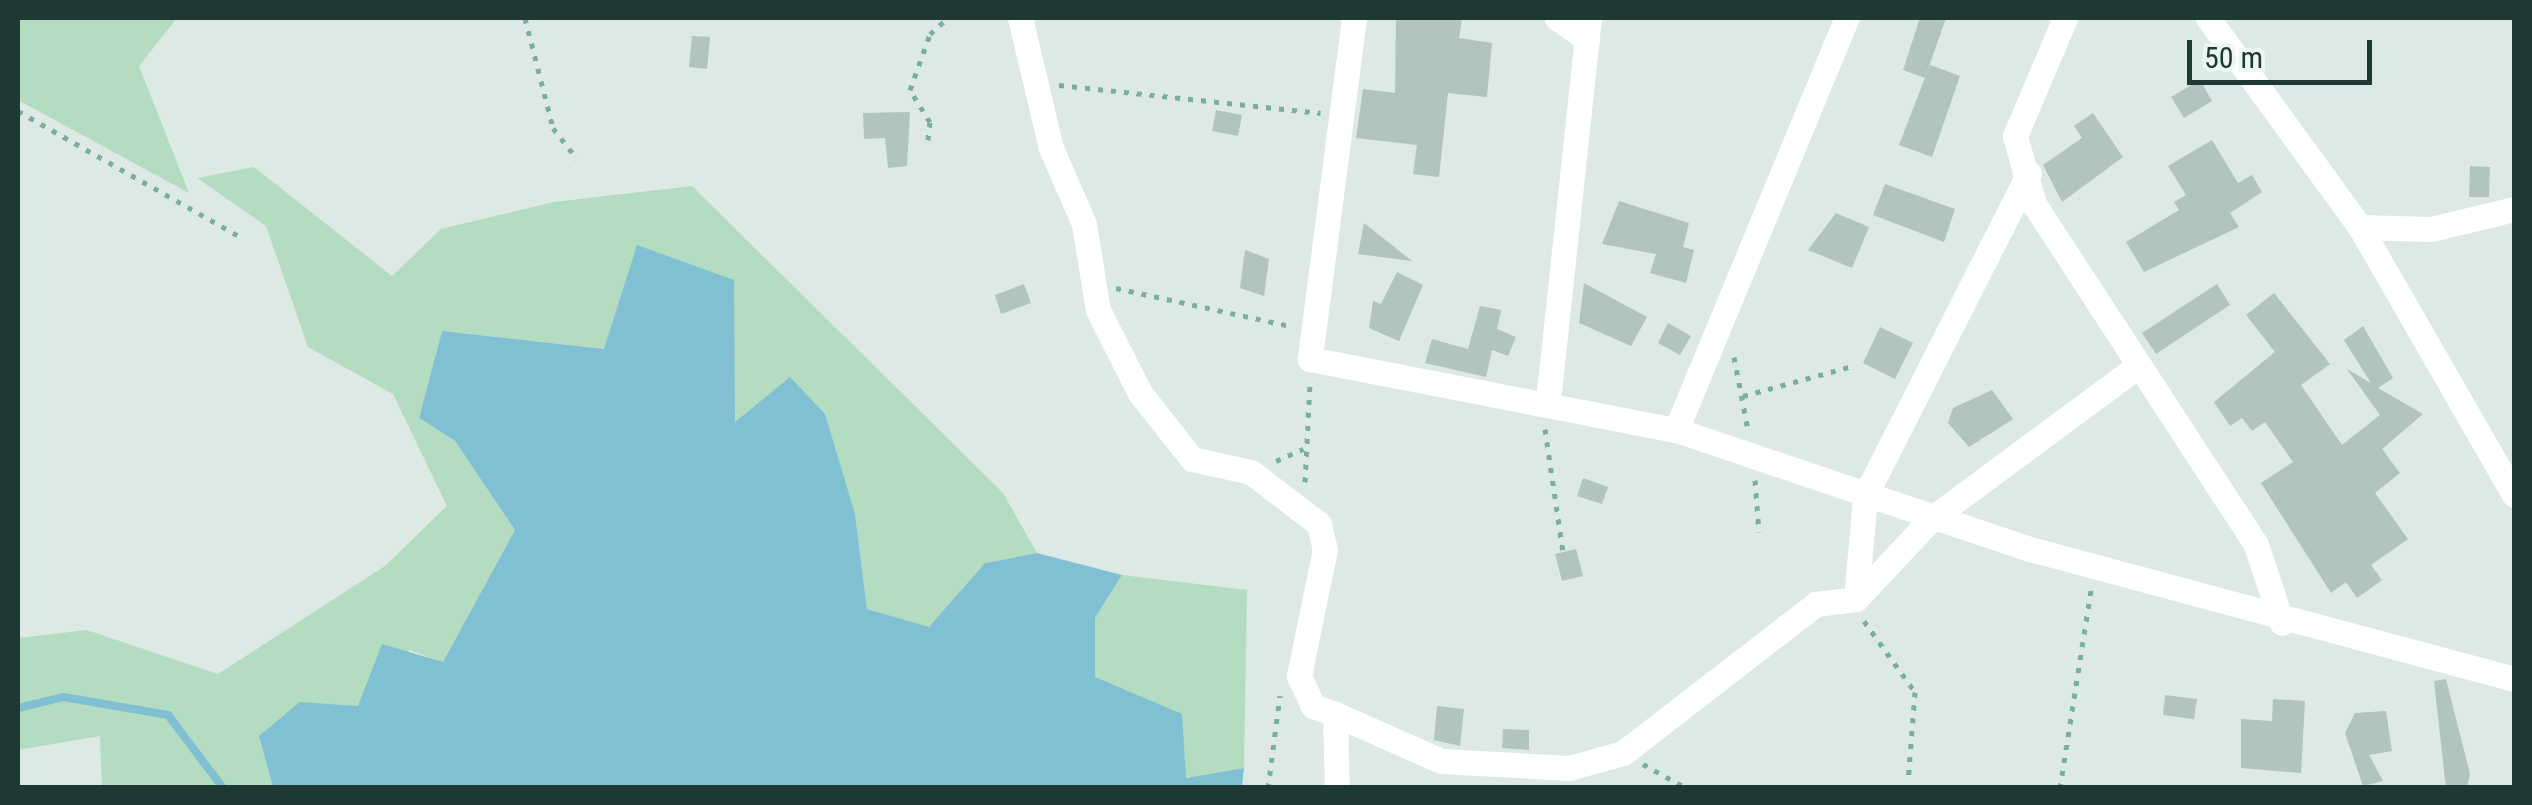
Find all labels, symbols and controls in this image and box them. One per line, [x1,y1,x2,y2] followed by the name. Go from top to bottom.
[2192,20,2377,82] scale bar
[2204,40,2263,75] text: 50 m

